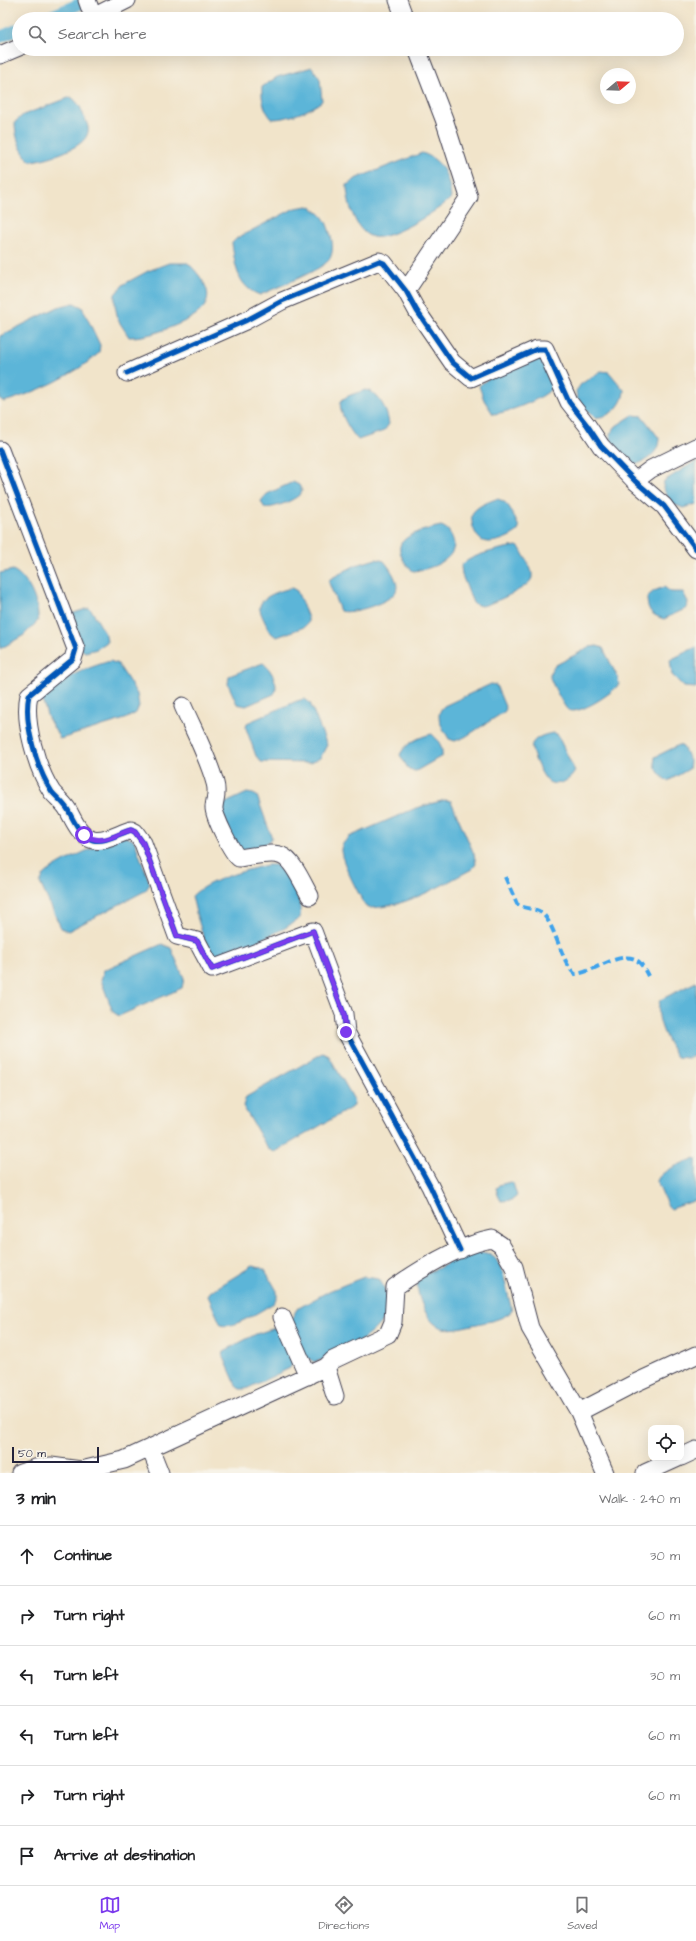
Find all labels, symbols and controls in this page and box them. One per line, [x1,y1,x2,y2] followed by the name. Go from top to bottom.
[12,12,684,56] search box
[26,23,48,45] icon: search
[58,24,147,45] text: Search here
[600,68,636,104] north arrow
[75,826,93,844] route start
[337,1023,355,1041] route end
[648,1425,684,1461] map controls
[648,1425,684,1461] button: locate
[12,1445,99,1464] scale bar
[18,1446,46,1461] text: 50 m
[16,1487,56,1511] text: 3 min
[599,1490,680,1508] text: Walk · 240 m
[16,1545,38,1567] icon: ahead
[54,1545,112,1566] text: Continue
[650,1547,680,1565] text: 30 m
[16,1605,38,1627] icon: right
[54,1605,125,1626] text: Turn right
[648,1607,680,1625] text: 60 m
[16,1665,38,1687] icon: left
[54,1665,118,1686] text: Turn left
[650,1667,680,1685] text: 30 m
[16,1725,38,1747] icon: left
[54,1725,118,1746] text: Turn left
[648,1727,680,1745] text: 60 m
[16,1785,38,1807] icon: right
[54,1785,125,1806] text: Turn right
[648,1787,680,1805] text: 60 m
[16,1845,38,1867] icon: arrive
[54,1845,195,1866] text: Arrive at destination
[99,1894,121,1933] tab: Map
[318,1894,370,1933] tab: Directions
[567,1894,597,1933] tab: Saved

